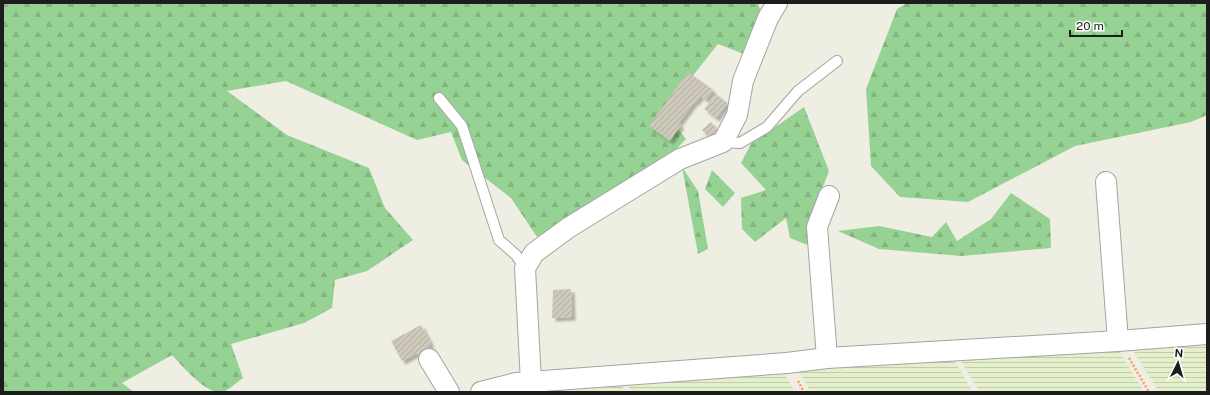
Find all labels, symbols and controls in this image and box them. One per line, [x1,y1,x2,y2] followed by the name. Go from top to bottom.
[1070,12,1122,38] scale bar
[1076,19,1104,33] text: 20 m
[1158,343,1198,383] north arrow
[1174,347,1184,359] text: N

